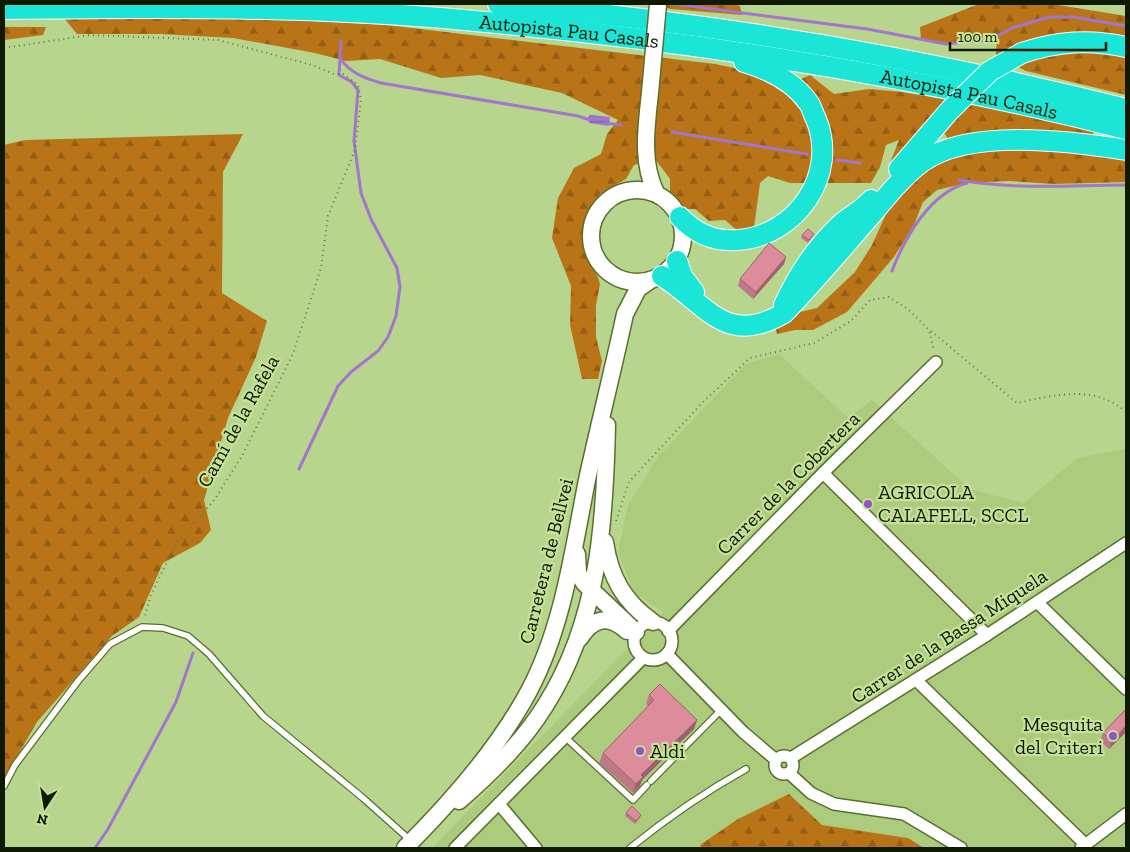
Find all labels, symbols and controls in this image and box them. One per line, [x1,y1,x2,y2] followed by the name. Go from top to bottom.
[478,9,660,53] street label: Autopista Pau Casals
[950,20,1106,52] scale bar
[958,28,997,46] text: 100 m
[878,64,1060,124] street label: Autopista Pau Casals
[192,351,284,491] street label: Camí de la Rafela
[711,406,865,560] street label: Carrer de la Cobertera
[514,475,578,646] street label: Carretera de Bellvei
[878,480,1029,527] place label: AGRICOLA CALAFELL, SCCL
[862,498,874,510] marker: AGRICOLA CALAFELL, SCCL
[847,563,1052,708] street label: Carrer de la Bassa Miquela
[1015,712,1103,759] place label: Mesquita del Criteri
[1107,730,1119,742] marker: Mesquita del Criteri
[650,739,685,763] place label: Aldi
[634,745,646,757] marker: Aldi
[20,782,70,832] north arrow
[35,810,49,829] text: N

